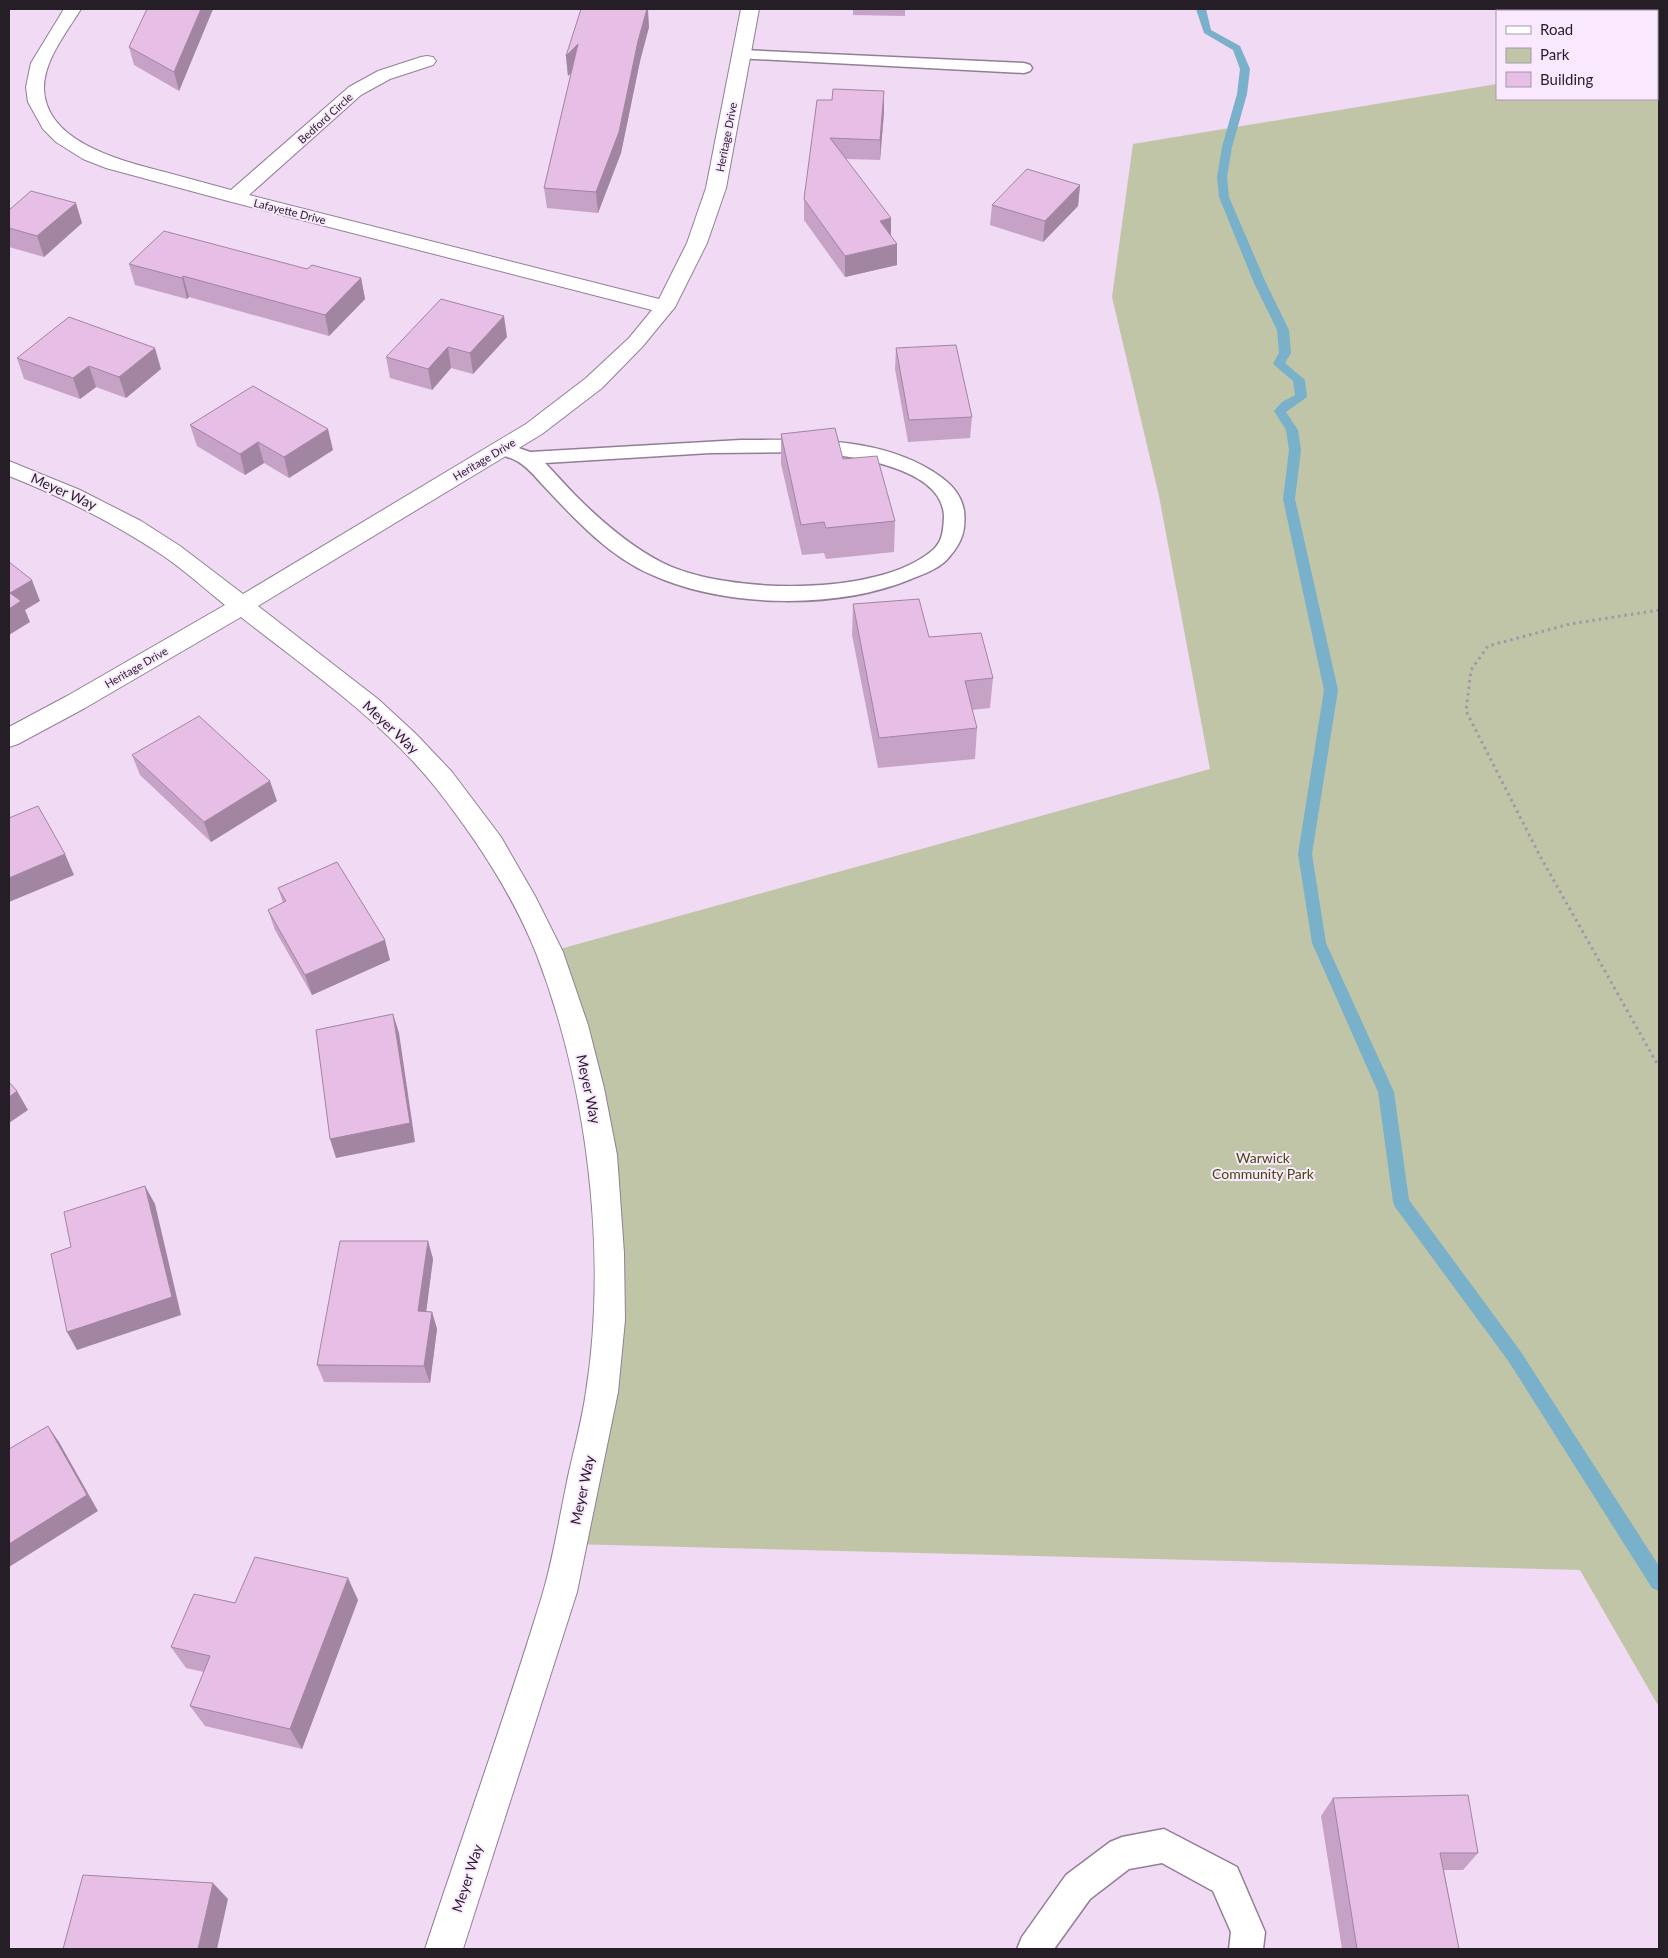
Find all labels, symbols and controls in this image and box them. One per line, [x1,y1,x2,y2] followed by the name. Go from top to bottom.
[1496,10,1658,100] legend
[1540,20,1573,38] text: Road
[1540,45,1570,63] text: Park
[1540,70,1593,88] text: Building
[295,90,355,146] street label: Bedford Circle
[713,101,739,173] street label: Heritage Drive
[253,196,328,226] street label: Lafayette Drive
[450,435,518,483] street label: Heritage Drive
[28,469,100,513] street label: Meyer Way
[102,644,170,690] street label: Heritage Drive
[359,697,423,758] street label: Meyer Way
[573,1053,605,1126] street label: Meyer Way
[1212,1149,1315,1182] park label: Warwick Community Park
[566,1453,598,1526] street label: Meyer Way
[448,1841,486,1914] street label: Meyer Way

